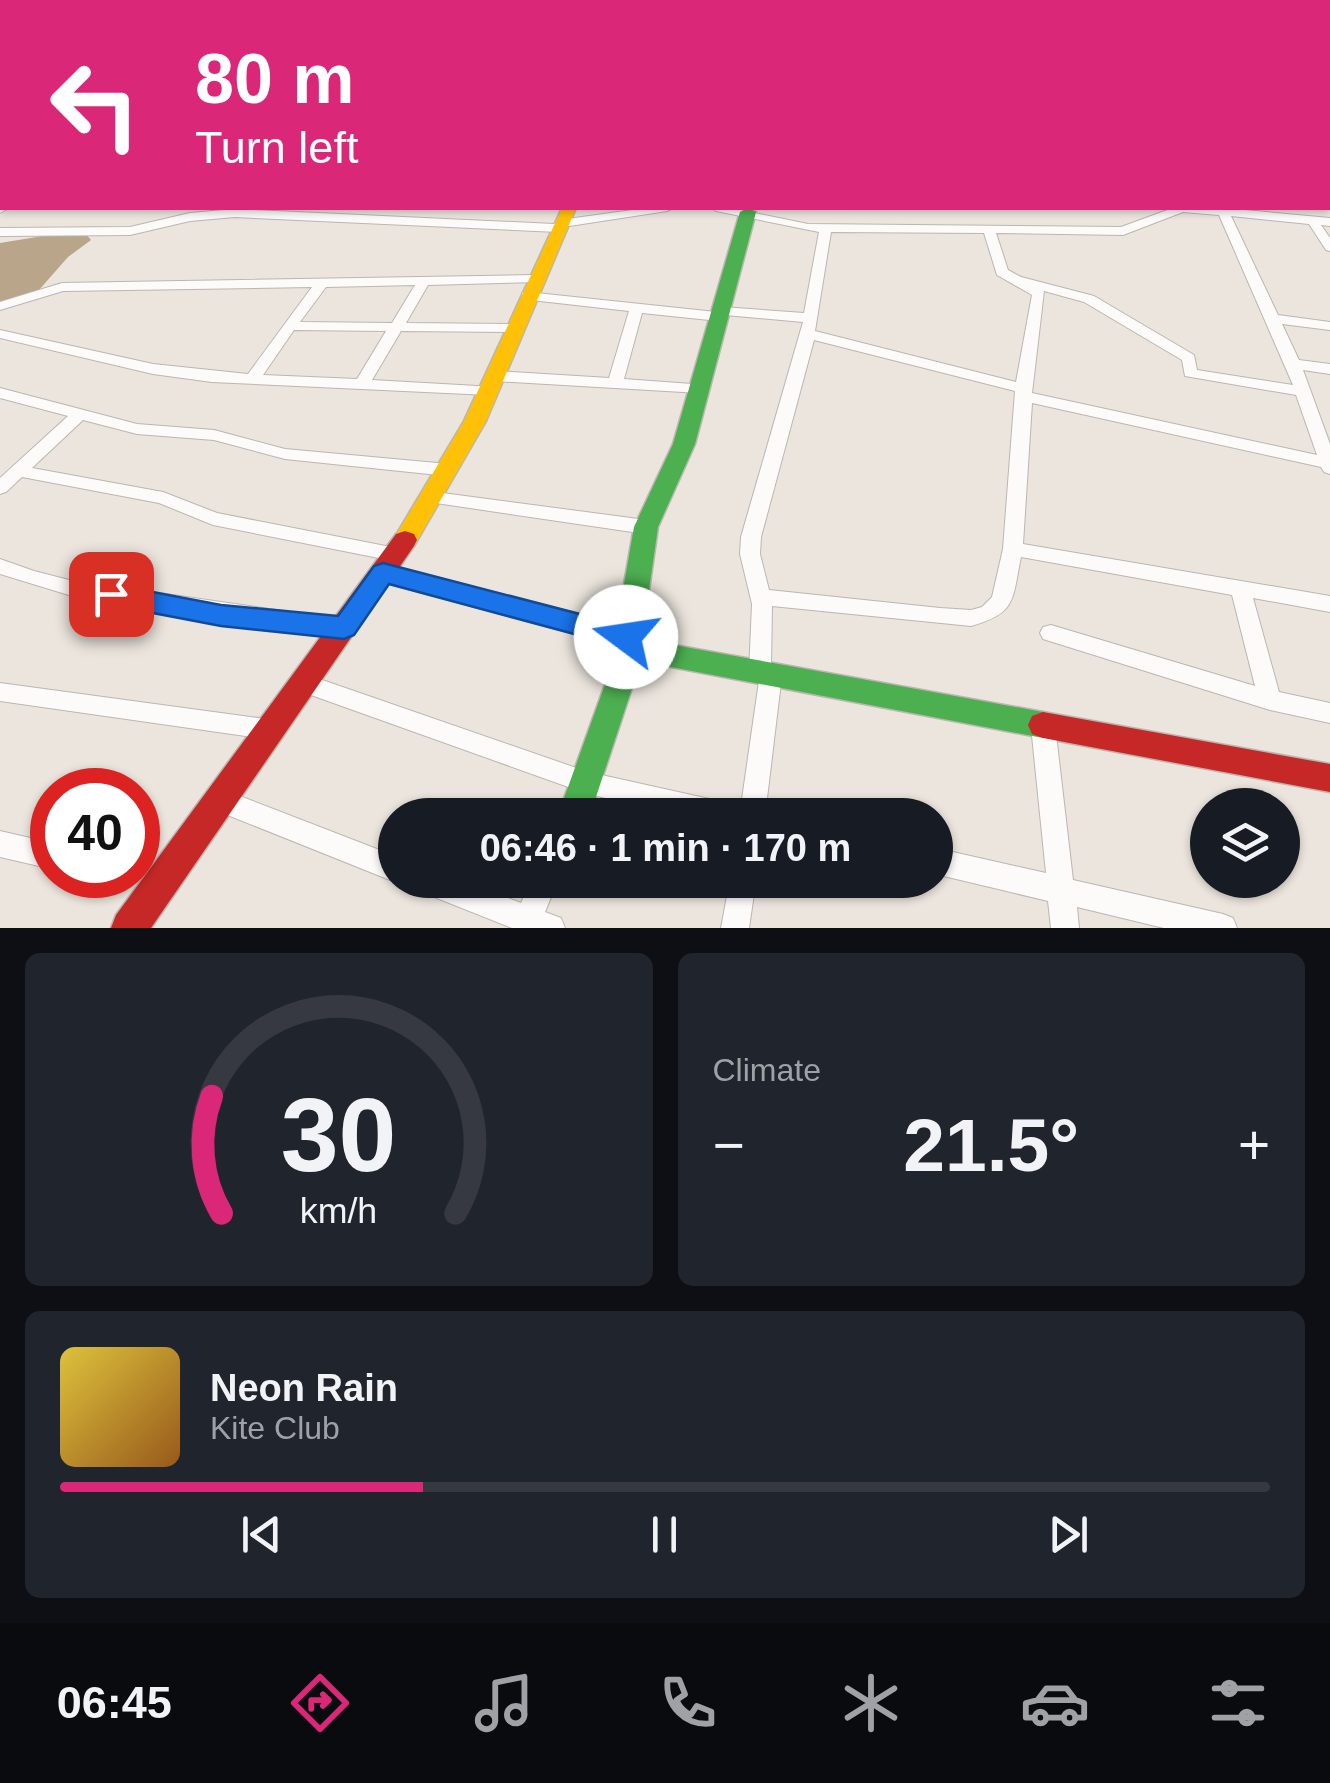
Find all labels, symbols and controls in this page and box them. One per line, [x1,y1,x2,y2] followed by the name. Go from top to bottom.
[30,40,160,170] icon: left
[195,40,355,118] text: 80 m
[195,122,358,173] text: Turn left
[69,552,154,637] pin
[84,567,139,622] icon: arrive
[574,585,678,689] position arrow
[30,768,160,898] speed limit sign: 40
[1190,788,1300,898] map controls
[1190,788,1300,898] button: layers
[480,827,851,869] text: 06:46 · 1 min · 170 m
[713,1052,821,1088] text: Climate
[281,1077,397,1193] text: 30
[903,1103,1079,1187] text: 21.5°
[713,1114,745,1176] text: −
[1238,1114,1270,1176] text: +
[300,1191,377,1231] text: km/h
[210,1367,398,1409] text: Neon Rain
[210,1410,340,1446] text: Kite Club
[234,1507,289,1562] icon: previous
[637,1507,692,1562] icon: pause
[1041,1507,1096,1562] icon: next
[285,1668,355,1738] icon: directions
[469,1668,539,1738] icon: music
[653,1668,723,1738] icon: phone
[836,1668,906,1738] icon: climate
[1020,1668,1090,1738] icon: car
[1203,1668,1273,1738] icon: filters
[57,1677,172,1728] text: 06:45

